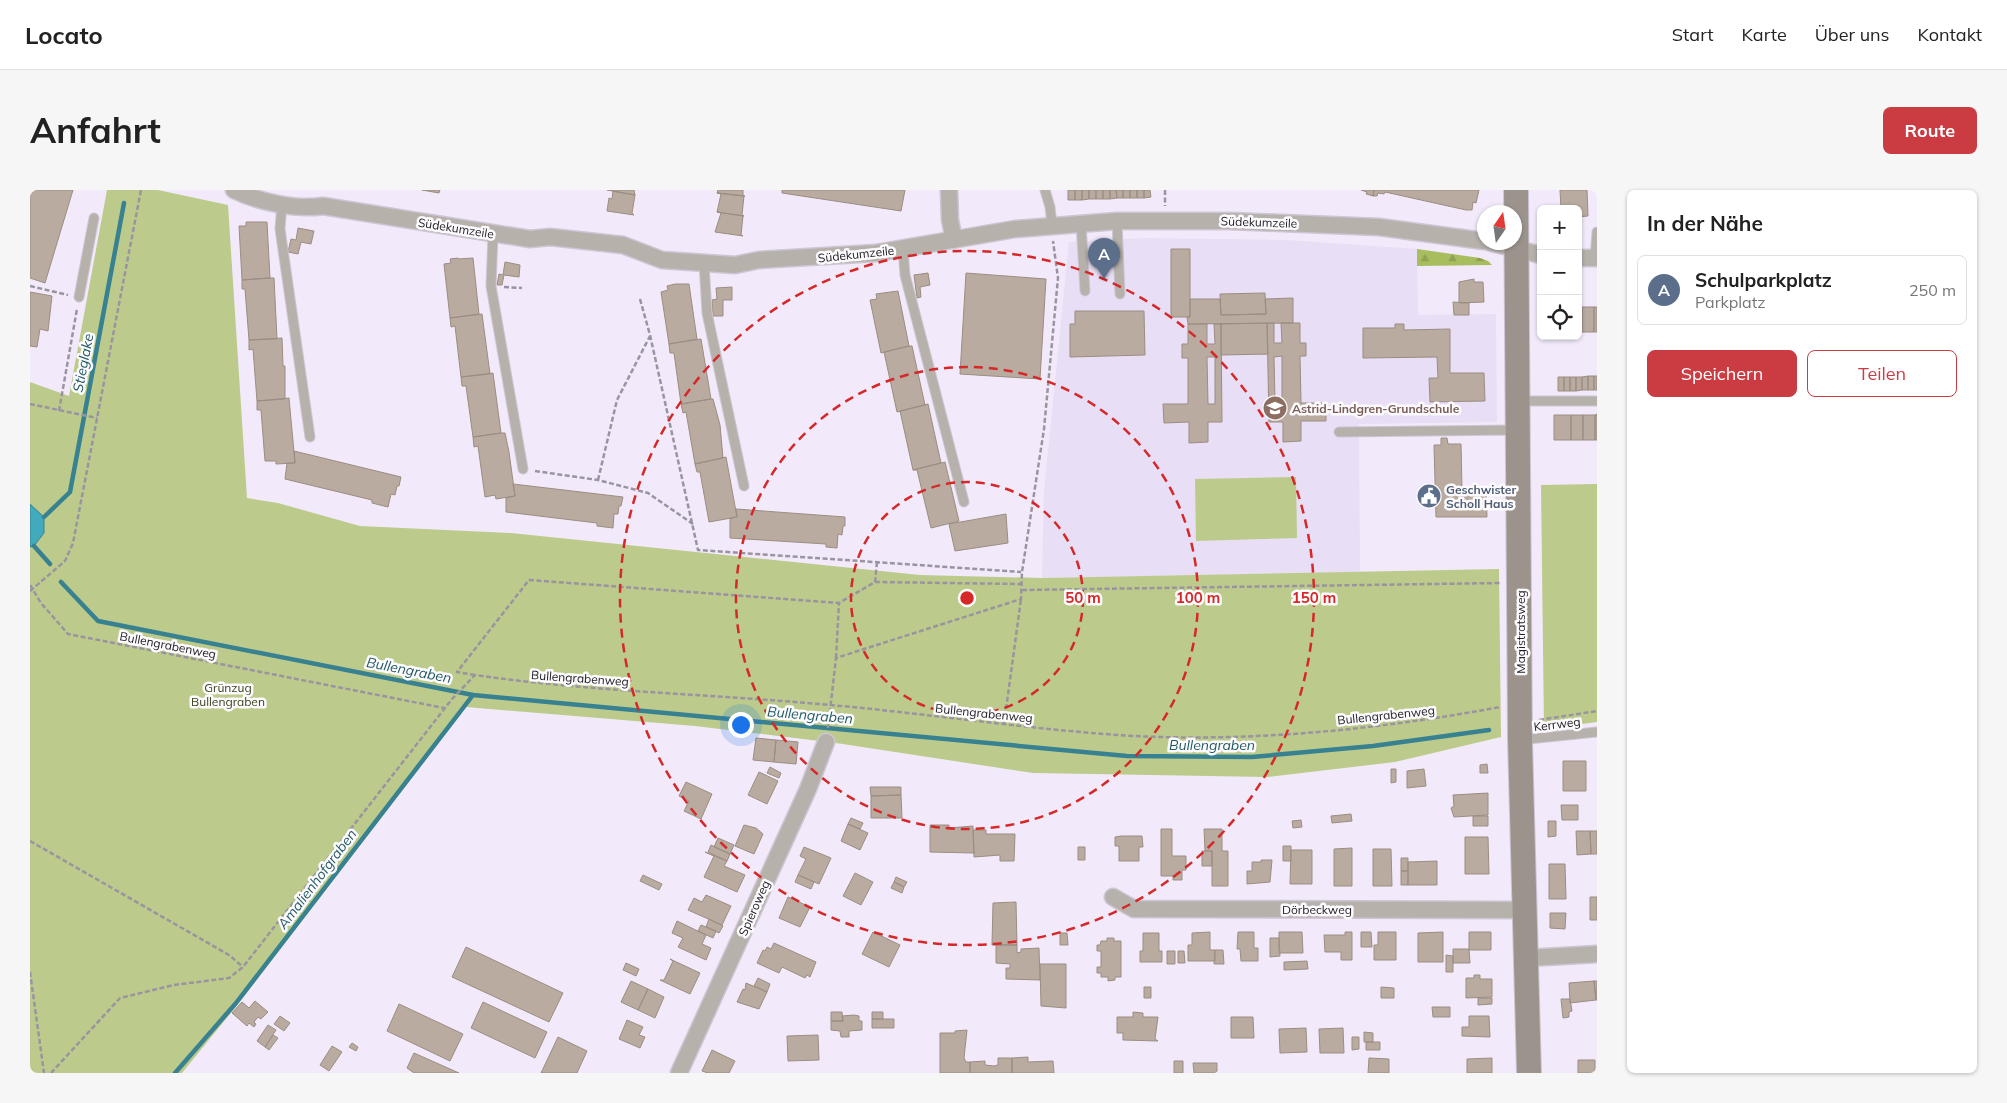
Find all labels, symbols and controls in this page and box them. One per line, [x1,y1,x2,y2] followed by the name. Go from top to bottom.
[25,20,103,50] text: Locato
[1672,23,1713,46] text: Start
[1741,23,1787,46] text: Karte
[1815,23,1890,46] text: Über uns
[1918,23,1982,46] text: Kontakt
[1883,107,1977,154] button: Route
[30,108,161,152] text: Anfahrt
[1477,205,1522,250] north arrow
[1537,205,1582,340] map controls
[1537,205,1582,250] button: +
[1647,210,1763,236] text: In der Nähe
[1220,213,1298,231] street label: Südekumzeile
[417,215,495,241] street label: Südekumzeile
[1088,238,1120,279] pin: A
[817,243,895,265] street label: Südekumzeile
[1537,250,1582,295] button: −
[1695,268,1832,292] text: Schulparkplatz
[1658,280,1670,300] text: A
[1909,280,1956,300] text: 250 m
[1695,292,1766,312] text: Parkplatz
[1537,295,1582,340] button: locate
[69,332,98,394] water label: Stieglake
[1647,350,1797,397] button: Speichern
[1807,350,1957,397] button: Teilen
[1262,395,1288,421] school or university icon: Astrid-Lindgren-Grundschule
[1292,401,1460,416] place label: Astrid-Lindgren-Grundschule
[1446,482,1516,511] place label: Geschwister Scholl Haus
[1416,483,1442,509] public building icon: Geschwister Scholl Haus
[1065,588,1101,607] text: 50 m
[1176,588,1220,607] text: 100 m
[1292,588,1336,607] text: 150 m
[958,589,976,607] centre of rings
[1513,590,1528,674] street label: Magistratsweg
[119,628,217,662] street label: Bullengrabenweg
[365,653,453,687] water label: Bullengraben
[531,667,629,689] street label: Bullengrabenweg
[191,680,265,709] park label: Grünzug Bullengraben
[935,700,1033,726] street label: Bullengrabenweg
[766,702,854,728] water label: Bullengraben
[1337,702,1435,728] street label: Bullengrabenweg
[728,712,754,738] your location
[1533,714,1581,734] street label: Kerrweg
[1169,736,1255,754] water label: Bullengraben
[273,826,360,933] water label: Amalienhofgraben
[735,878,773,938] street label: Spieroweg
[1282,902,1352,917] street label: Dörbeckweg

